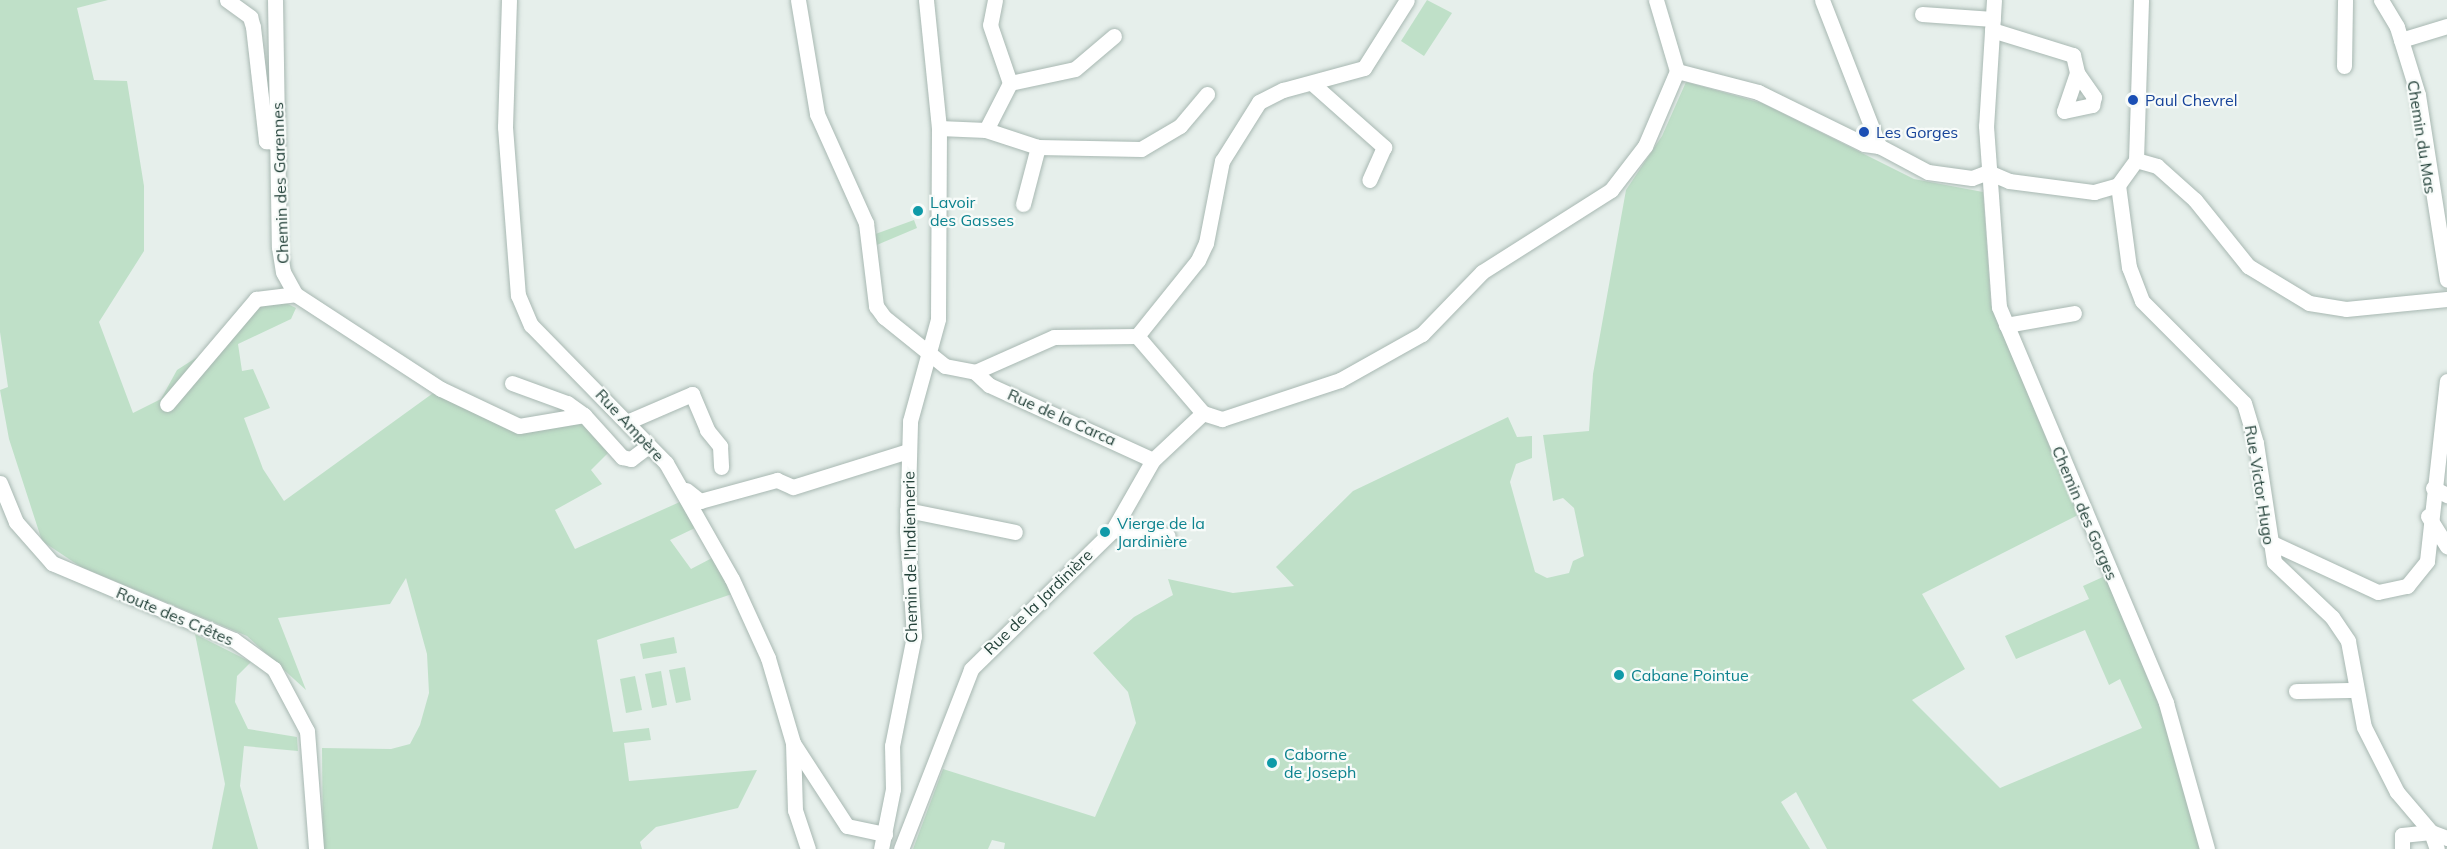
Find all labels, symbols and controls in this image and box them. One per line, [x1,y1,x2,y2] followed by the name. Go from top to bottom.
[2404,79,2440,195] street label: Chemin du Mas
[2145,90,2237,110] place label: Paul Chevrel
[2126,93,2140,107] marker: Paul Chevrel
[268,102,292,264] street label: Chemin des Garennes
[1876,122,1958,142] place label: Les Gorges
[1857,125,1871,139] marker: Les Gorges
[930,192,1014,230] place label: Lavoir des Gasses
[911,204,925,218] marker: Lavoir des Gasses
[1005,384,1119,450] street label: Rue de la Carca
[592,385,668,465] street label: Rue Ampère
[2241,424,2279,546] street label: Rue Victor Hugo
[2048,443,2122,583] street label: Chemin des Gorges
[899,471,921,643] street label: Chemin de l'Indiennerie
[1117,513,1205,551] place label: Vierge de la Jardinière
[1098,525,1112,539] marker: Vierge de la Jardinière
[980,545,1096,659] street label: Rue de la Jardinière
[113,583,237,649] street label: Route des Crêtes
[1631,665,1749,685] place label: Cabane Pointue
[1612,668,1626,682] marker: Cabane Pointue
[1284,744,1356,782] place label: Caborne de Joseph
[1265,756,1279,770] marker: Caborne de Joseph

